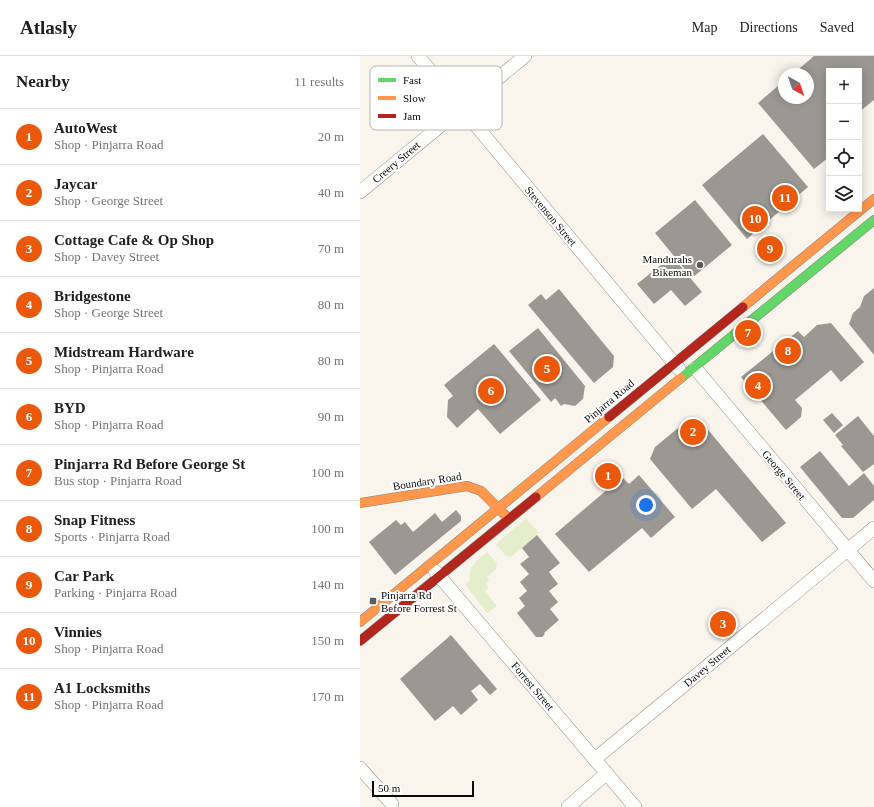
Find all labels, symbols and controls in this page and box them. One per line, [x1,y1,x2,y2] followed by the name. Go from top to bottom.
[20,17,77,38] text: Atlasly
[692,20,717,35] text: Map
[739,20,798,35] text: Directions
[820,20,854,35] text: Saved
[370,66,502,130] legend
[778,68,814,104] north arrow
[826,68,862,212] map controls
[826,68,862,104] button: +
[16,72,70,91] text: Nearby
[294,74,344,89] text: 11 results
[403,74,421,86] text: Fast
[403,92,426,104] text: Slow
[826,104,862,140] button: −
[403,110,421,122] text: Jam
[54,120,117,136] text: AutoWest
[26,129,32,144] text: 1
[318,129,344,144] text: 20 m
[54,137,163,152] text: Shop · Pinjarra Road
[370,139,422,185] street label: Creery Street
[826,140,862,176] button: locate
[54,176,97,192] text: Jaycar
[826,176,862,212] button: layers
[772,183,798,213] pin: 11
[523,184,579,248] street label: Stevenson Street
[26,185,32,200] text: 2
[318,185,344,200] text: 40 m
[54,193,163,208] text: Shop · George Street
[742,204,768,234] pin: 10
[54,232,214,248] text: Cottage Cafe & Op Shop
[757,234,783,264] pin: 9
[26,241,32,256] text: 3
[318,241,344,256] text: 70 m
[54,249,159,264] text: Shop · Davey Street
[643,253,692,278] place label: Mandurahs Bikeman
[695,260,705,270] marker: Mandurahs Bikeman
[54,288,131,304] text: Bridgestone
[26,297,32,312] text: 4
[318,297,344,312] text: 80 m
[54,305,163,320] text: Shop · George Street
[735,318,761,348] pin: 7
[775,336,801,366] pin: 8
[54,344,194,360] text: Midstream Hardware
[26,353,32,368] text: 5
[318,353,344,368] text: 80 m
[534,354,560,384] pin: 5
[54,361,163,376] text: Shop · Pinjarra Road
[745,371,771,401] pin: 4
[478,376,504,406] pin: 6
[582,377,637,425] street label: Pinjarra Road
[54,400,86,416] text: BYD
[26,409,32,424] text: 6
[318,409,344,424] text: 90 m
[54,417,163,432] text: Shop · Pinjarra Road
[680,417,706,447] pin: 2
[760,448,808,502] street label: George Street
[54,456,245,472] text: Pinjarra Rd Before George St
[595,461,621,491] pin: 1
[26,465,32,480] text: 7
[311,465,344,480] text: 100 m
[392,470,463,492] street label: Boundary Road
[54,473,182,488] text: Bus stop · Pinjarra Road
[636,495,656,515] your location
[54,512,135,528] text: Snap Fitness
[26,521,32,536] text: 8
[311,521,344,536] text: 100 m
[54,529,170,544] text: Sports · Pinjarra Road
[54,568,114,584] text: Car Park
[26,577,32,592] text: 9
[311,577,344,592] text: 140 m
[54,585,177,600] text: Parking · Pinjarra Road
[381,589,457,614] place label: Pinjarra Rd Before Forrest St
[368,596,378,606] marker: Pinjarra Rd Before Forrest St
[710,609,736,639] pin: 3
[54,624,102,640] text: Vinnies
[23,633,36,648] text: 10
[311,633,344,648] text: 150 m
[54,641,163,656] text: Shop · Pinjarra Road
[681,643,733,689] street label: Davey Street
[509,659,557,713] street label: Forrest Street
[54,680,150,696] text: A1 Locksmiths
[23,689,35,704] text: 11
[311,689,344,704] text: 170 m
[54,697,163,712] text: Shop · Pinjarra Road
[372,779,474,798] scale bar
[378,782,400,794] text: 50 m

